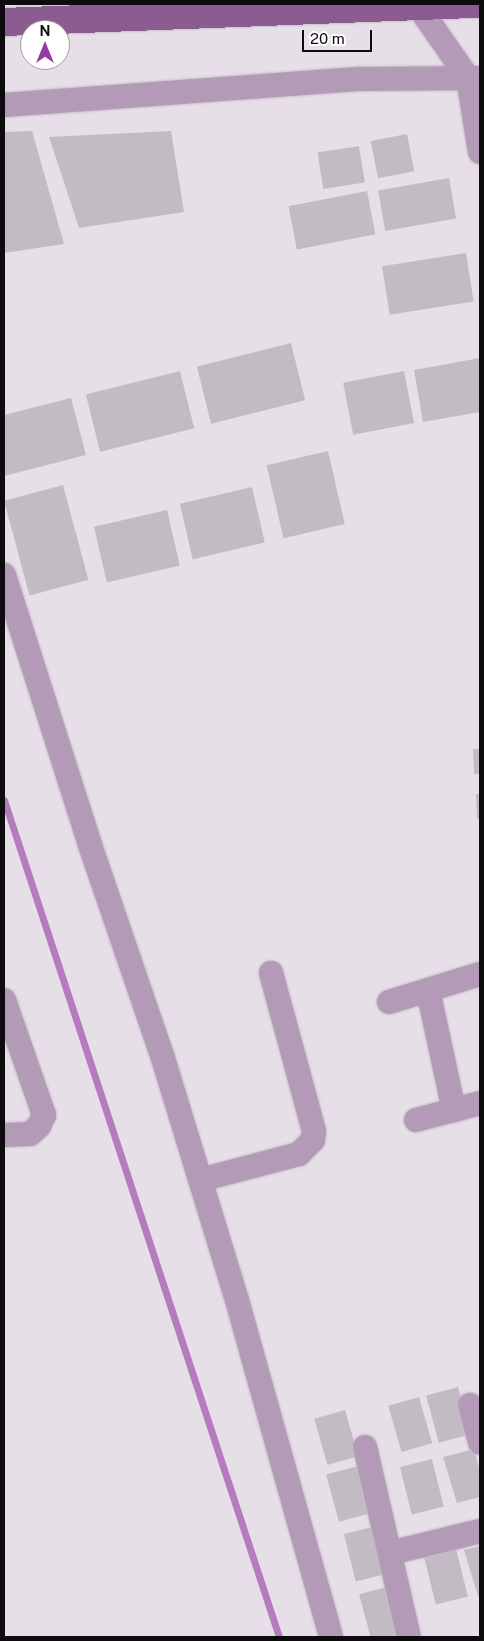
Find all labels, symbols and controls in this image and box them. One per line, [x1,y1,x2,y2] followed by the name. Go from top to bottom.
[20,20,70,70] north arrow
[304,20,374,52] scale bar
[40,23,50,39] text: N
[310,30,345,47] text: 20 m

